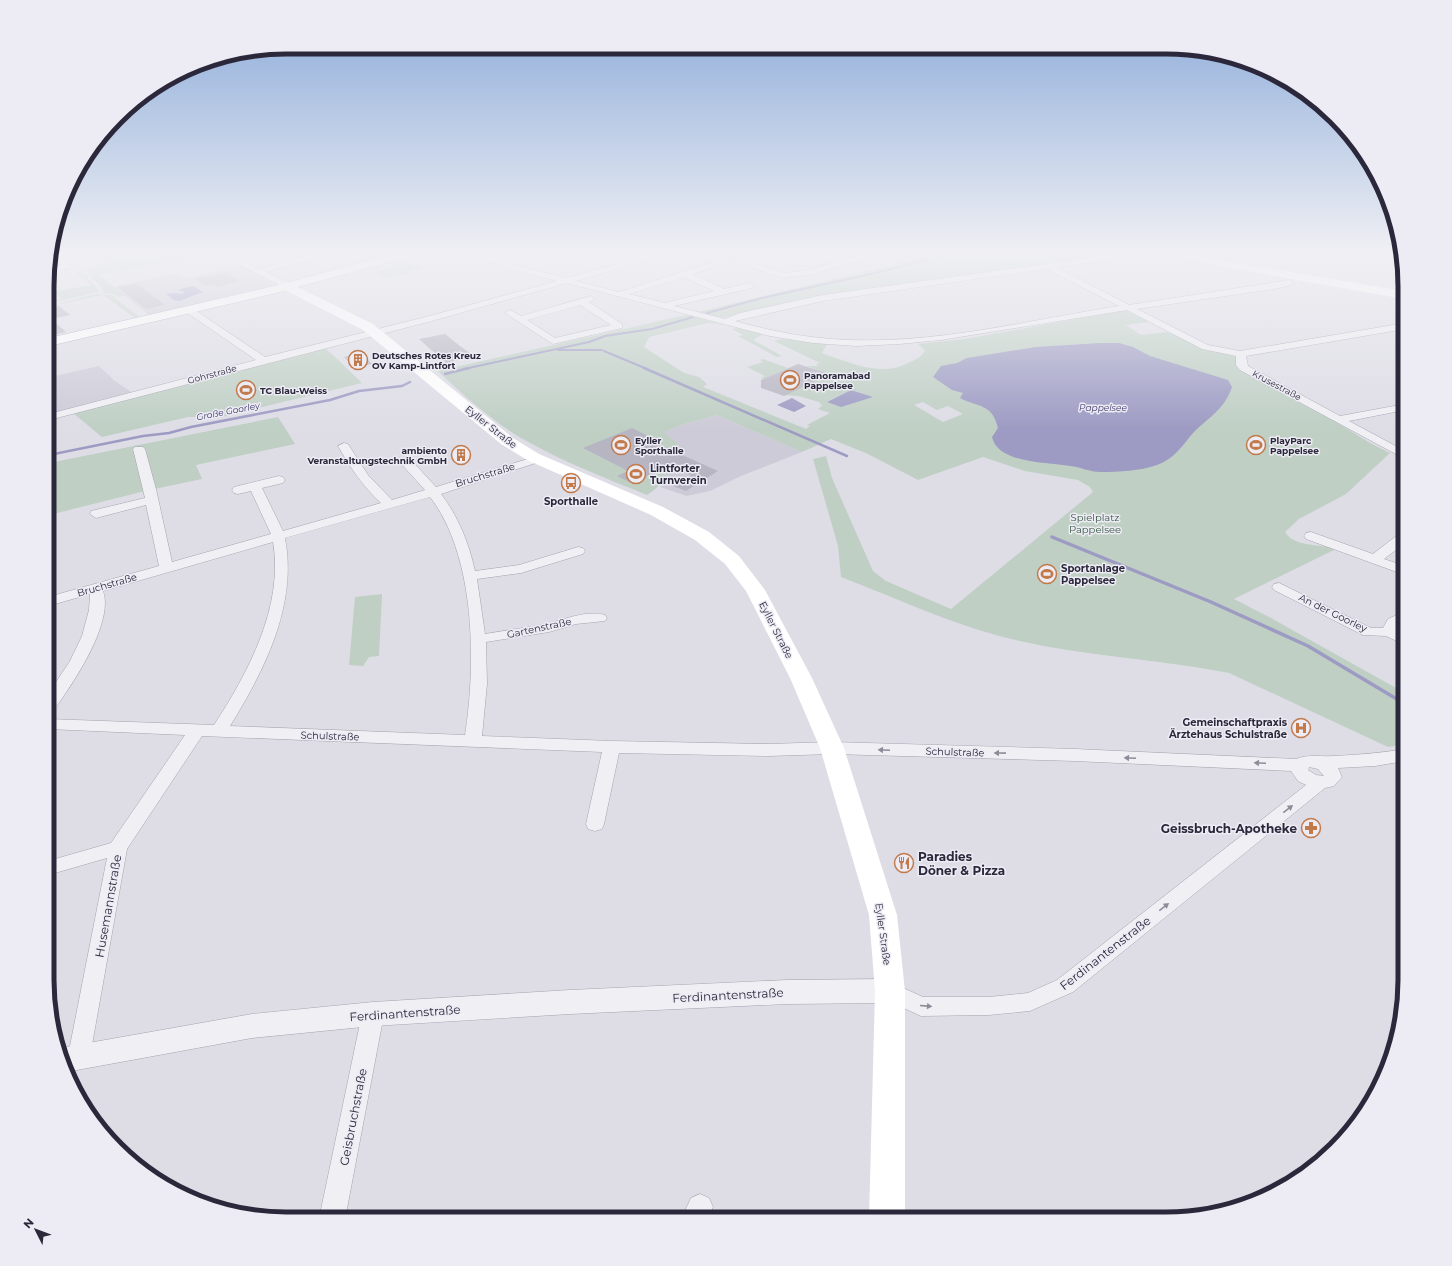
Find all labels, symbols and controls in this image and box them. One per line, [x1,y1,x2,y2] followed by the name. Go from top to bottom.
[347,349,369,371] building icon: Deutsches Rotes Kreuz OV Kamp-Lintfort
[372,350,481,371] place label: Deutsches Rotes Kreuz OV Kamp-Lintfort
[186,362,238,386] street label: Gohrstraße
[1251,368,1304,403] street label: Krusestraße
[779,369,801,391] sports icon: Panoramabad Pappelsee
[804,370,870,391] place label: Panoramabad Pappelsee
[235,379,257,401] sports icon: TC Blau-Weiss
[260,385,327,396] place label: TC Blau-Weiss
[195,399,262,423] water label: Große Goorley
[1079,402,1127,413] water label: Pappelsee
[462,403,520,451] street label: Eyller Straße
[610,434,632,456] sports icon: Eyller Sporthalle
[1245,434,1267,456] sports icon: PlayParc Pappelsee
[635,435,684,456] place label: Eyller Sporthalle
[1270,435,1319,456] place label: PlayParc Pappelsee
[450,444,472,466] building icon: ambiento Veranstaltungstechnik GmbH
[306,445,447,466] place label: ambiento Veranstaltungstechnik GmbH
[454,460,516,490] street label: Bruchstraße
[650,462,707,487] place label: Lintforter Turnverein
[625,463,647,485] sports icon: Lintforter Turnverein
[560,472,582,494] bus stop icon: Sporthalle
[544,495,598,508] place label: Sporthalle
[1069,511,1121,536] park label: Spielplatz Pappelsee
[1061,562,1125,587] place label: Sportanlage Pappelsee
[1036,563,1058,585] sports icon: Sportanlage Pappelsee
[76,570,138,600] street label: Bruchstraße
[1297,591,1370,635] street label: An der Goorley
[756,599,796,661] street label: Eyller Straße
[506,615,572,641] street label: Gartenstraße
[1168,716,1288,741] place label: Gemeinschaftpraxis Ärztehaus Schulstraße
[1290,717,1312,739] hospital icon: Gemeinschaftpraxis Ärztehaus Schulstraße
[300,728,360,744] street label: Schulstraße
[925,744,985,760] street label: Schulstraße
[877,747,890,753] one-way arrow
[993,750,1006,756] one-way arrow
[1124,754,1136,761] one-way arrow
[1253,760,1266,766] one-way arrow
[1282,804,1293,813] one-way arrow
[1300,817,1322,839] pharmacy icon: Geissbruch-Apotheke
[1161,821,1297,836] place label: Geissbruch-Apotheke
[918,849,1005,878] place label: Paradies Döner & Pizza
[893,852,915,874] restaurant icon: Paradies Döner & Pizza
[92,853,124,959] street label: Husemannstraße
[872,902,894,966] street label: Eyller Straße
[1159,903,1170,911] one-way arrow
[1057,913,1153,993] street label: Ferdinantenstraße
[672,985,784,1005] street label: Ferdinantenstraße
[349,1002,461,1024] street label: Ferdinantenstraße
[919,1003,932,1010] one-way arrow
[336,1067,370,1167] street label: Geisbruchstraße
[16,1210,56,1250] north arrow
[20,1215,37,1231] text: N

